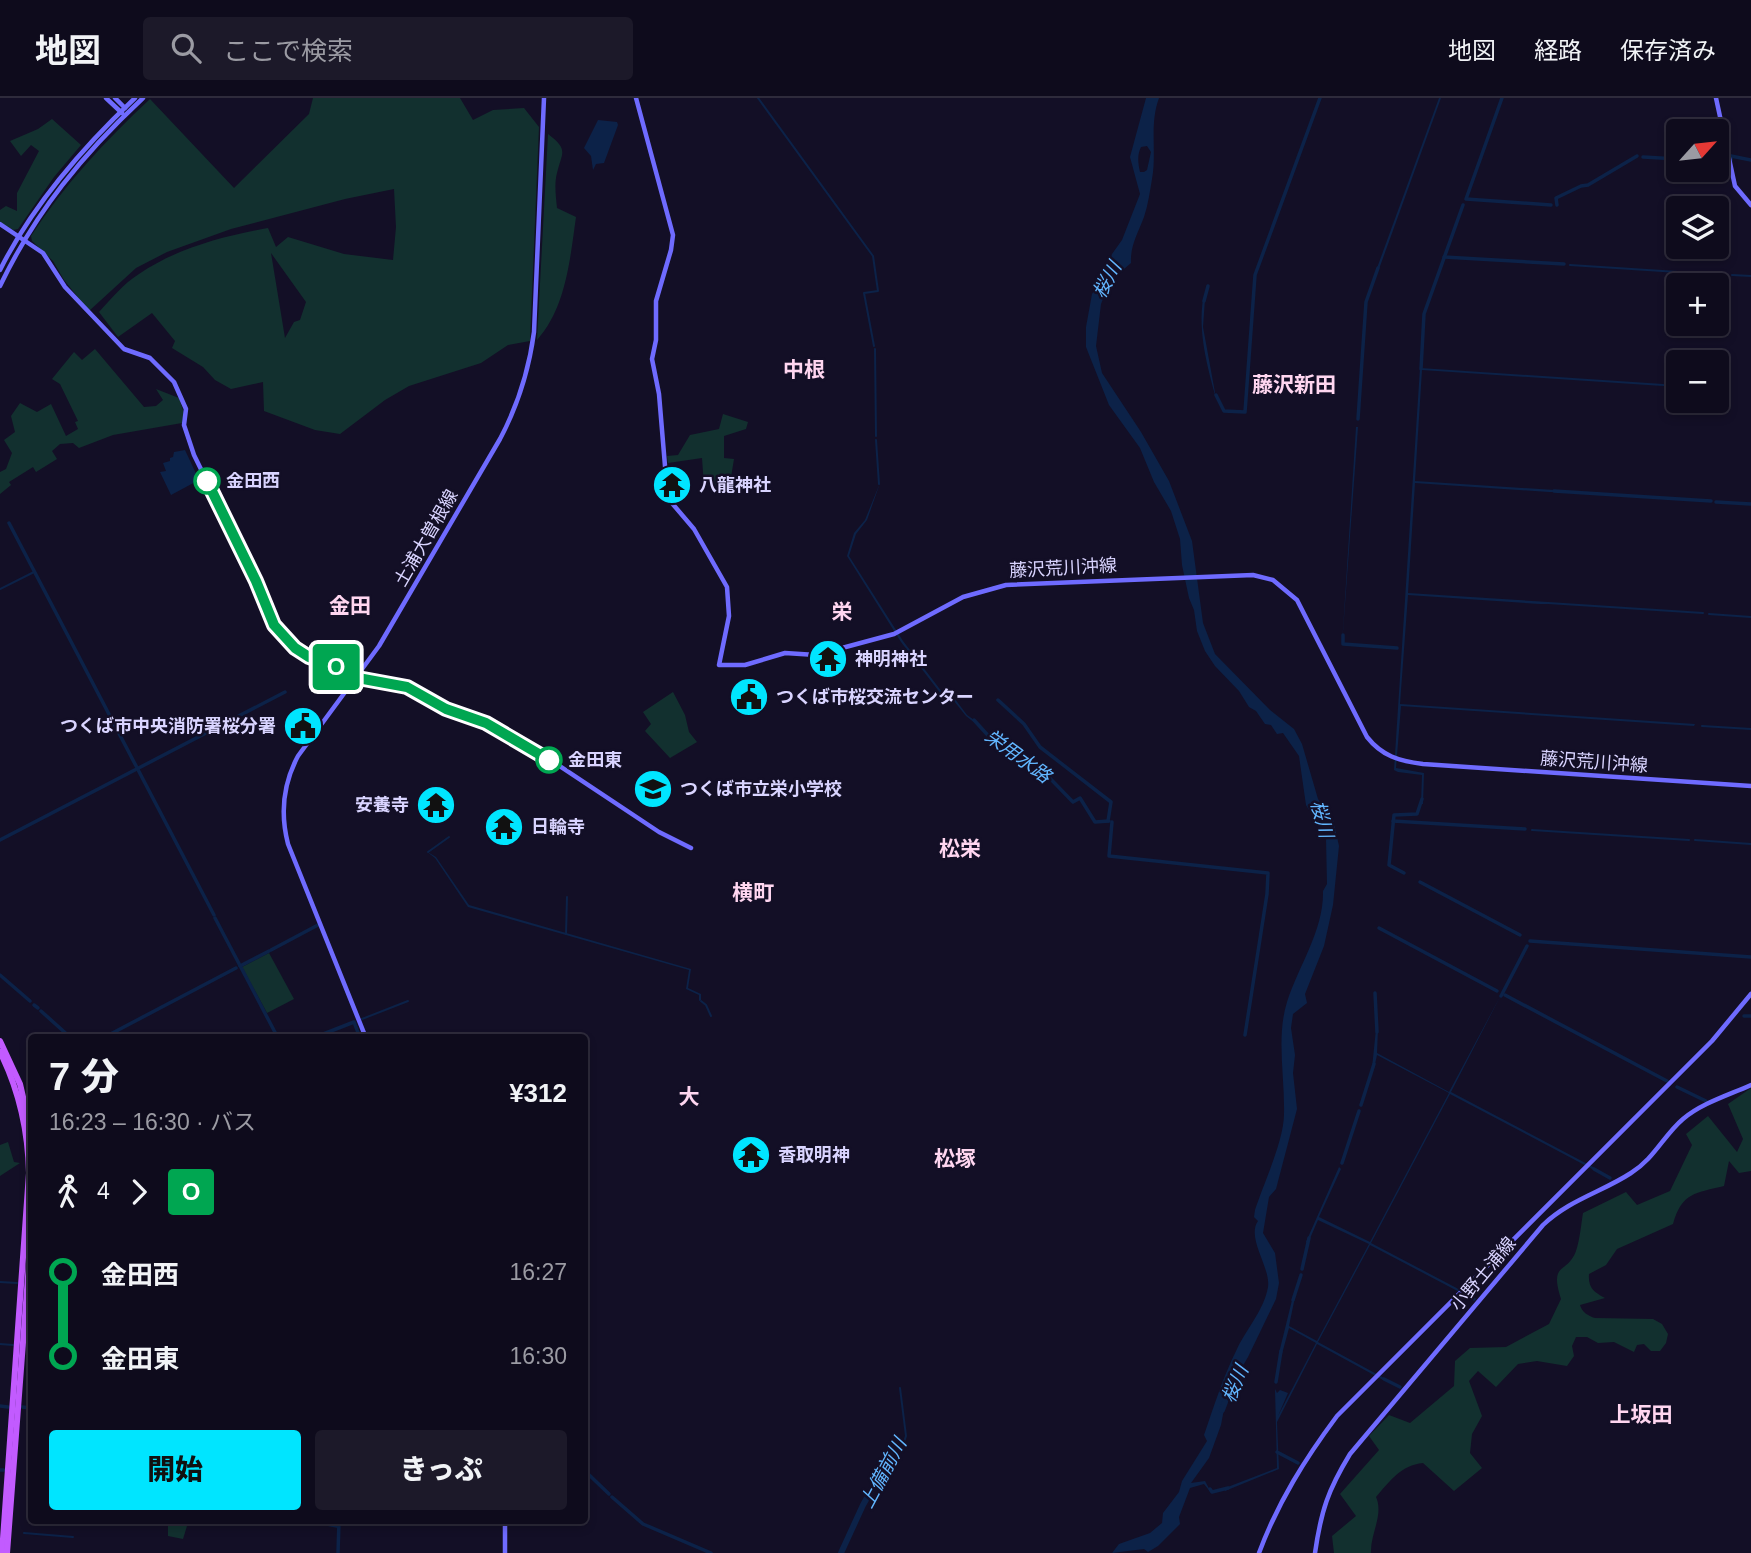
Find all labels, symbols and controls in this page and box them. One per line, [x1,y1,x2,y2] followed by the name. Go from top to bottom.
[143,17,633,80] search box
[167,29,205,67] icon: search
[35,32,101,69] text: 地図
[223,36,353,66] text: ここで検索
[1448,37,1496,64] text: 地図
[1534,37,1582,64] text: 経路
[1620,37,1716,64] text: 保存済み
[1666,119,1729,182] north arrow
[1666,119,1729,413] map controls
[1666,196,1729,259] button: layers
[1089,257,1126,302] water label: 桜川
[1666,273,1729,336] button: +
[1666,350,1729,413] button: −
[783,358,825,381] district label: 中根
[1252,373,1336,396] district label: 藤沢新田
[651,464,693,506] temple icon: 八龍神社
[194,468,220,494] marker: 金田西
[226,471,280,491] place label: 金田西
[699,475,771,495] place label: 八龍神社
[390,486,462,590] street label: 土浦大曽根線
[1009,555,1117,581] street label: 藤沢荒川沖線
[329,594,371,617] district label: 金田
[832,600,853,623] district label: 栄
[807,638,849,680] temple icon: 神明神社
[313,644,359,690] line badge: O
[855,649,927,669] place label: 神明神社
[327,653,345,680] text: O
[728,676,770,718] public building icon: つくば市桜交流センター
[776,687,974,707] place label: つくば市桜交流センター
[282,705,324,747] public building icon: つくば市中央消防署桜分署
[60,716,276,736] place label: つくば市中央消防署桜分署
[981,725,1057,788] water label: 栄用水路
[536,747,562,773] marker: 金田東
[1539,748,1649,776] street label: 藤沢荒川沖線
[568,750,622,770] place label: 金田東
[632,768,674,810] school or university icon: つくば市立栄小学校
[680,779,842,799] place label: つくば市立栄小学校
[415,784,457,826] temple icon: 安養寺
[355,795,409,815] place label: 安養寺
[1307,798,1338,842] water label: 桜川
[483,806,525,848] temple icon: 日輪寺
[531,817,585,837] place label: 日輪寺
[939,837,981,860] district label: 松栄
[732,881,774,904] district label: 横町
[49,1056,119,1098] text: 7 分
[509,1078,567,1108] text: ¥312
[679,1085,700,1108] district label: 大
[49,1109,256,1135] text: 16:23 – 16:30 · バス
[730,1134,772,1176] temple icon: 香取明神
[778,1145,850,1165] place label: 香取明神
[934,1147,976,1170] district label: 松塚
[49,1173,87,1211] icon: walk
[120,1173,158,1211] icon: forward
[97,1178,110,1204] text: 4
[182,1178,200,1205] text: O
[1446,1233,1520,1315] street label: 小野土浦線
[509,1259,567,1285] text: 16:27
[101,1260,179,1290] text: 金田西
[509,1343,567,1369] text: 16:30
[101,1344,179,1374] text: 金田東
[1218,1361,1253,1406] water label: 桜川
[1610,1403,1673,1426] district label: 上坂田
[49,1430,301,1510] button: 開始
[315,1430,567,1510] button: きっぷ
[856,1433,911,1511] water label: 上備前川

